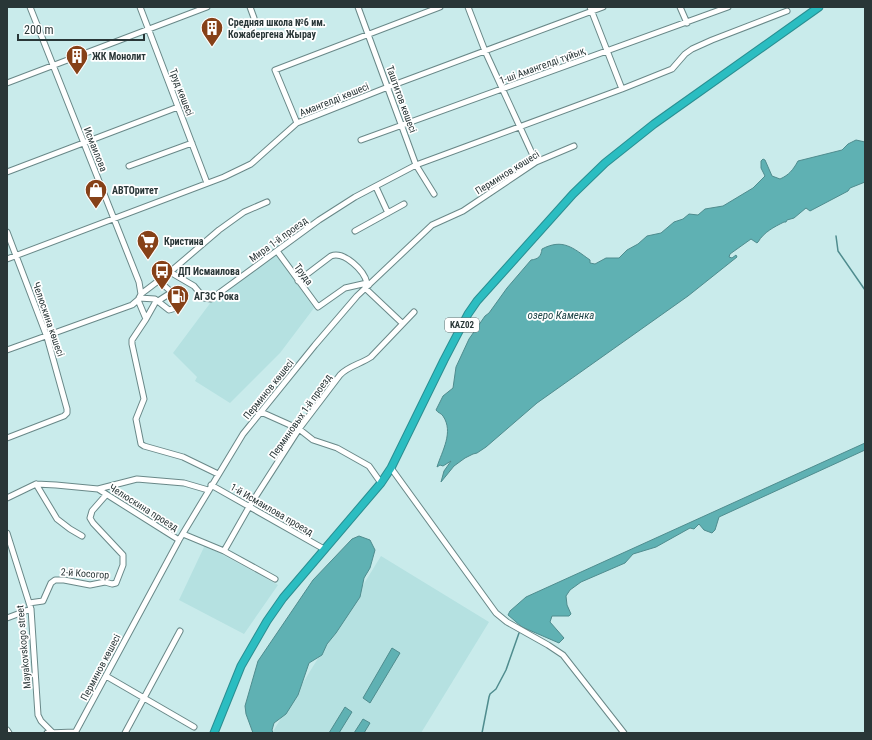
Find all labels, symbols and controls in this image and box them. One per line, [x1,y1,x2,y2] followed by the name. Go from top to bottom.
[199,15,225,48] building icon: Средняя школа №6 им. Кожабергена Жырау
[18,16,144,42] scale bar
[228,17,326,40] place label: Средняя школа №6 им. Кожабергена Жырау
[24,23,54,37] text: 200 m
[64,43,90,76] building icon: ЖК Монолит
[498,45,587,86] street label: 1-ші Амангелді тұйық
[92,51,146,62] place label: ЖК Монолит
[384,64,419,134] street label: Таштитов көшесі
[168,67,196,117] street label: Труд көшесі
[298,81,370,118] street label: Амангелді көшесі
[82,125,110,173] street label: Исмаилова
[473,148,541,196] street label: Перминов көшесі
[83,177,109,210] shop icon: АВТОритет
[112,185,159,196] place label: АВТОритет
[247,214,310,264] street label: Мира 1-й проезд
[135,228,161,261] supermarket icon: Кристина
[164,236,204,247] place label: Кристина
[149,258,175,291] bus stop icon: ДП Исмаилова
[292,262,315,287] street label: Труда
[178,266,240,277] place label: ДП Исмаилова
[31,281,66,358] street label: Челюскина көшесі
[165,283,191,316] fuel station icon: АГЗС Рока
[194,291,239,302] place label: АГЗС Рока
[528,309,594,322] water label: озеро Каменка
[445,318,479,332] road number: KAZ02
[241,357,296,421] street label: Перминов көшесі
[267,372,334,461] street label: Перминовых 1-й проезд
[228,481,316,538] street label: 1-й Исмаилова проезд
[107,482,181,533] street label: Челюскина проезд
[60,566,110,581] street label: 2-й Косогор
[14,605,33,689] street label: Mayakovskogo street
[78,632,122,702] street label: Перминов көшесі

